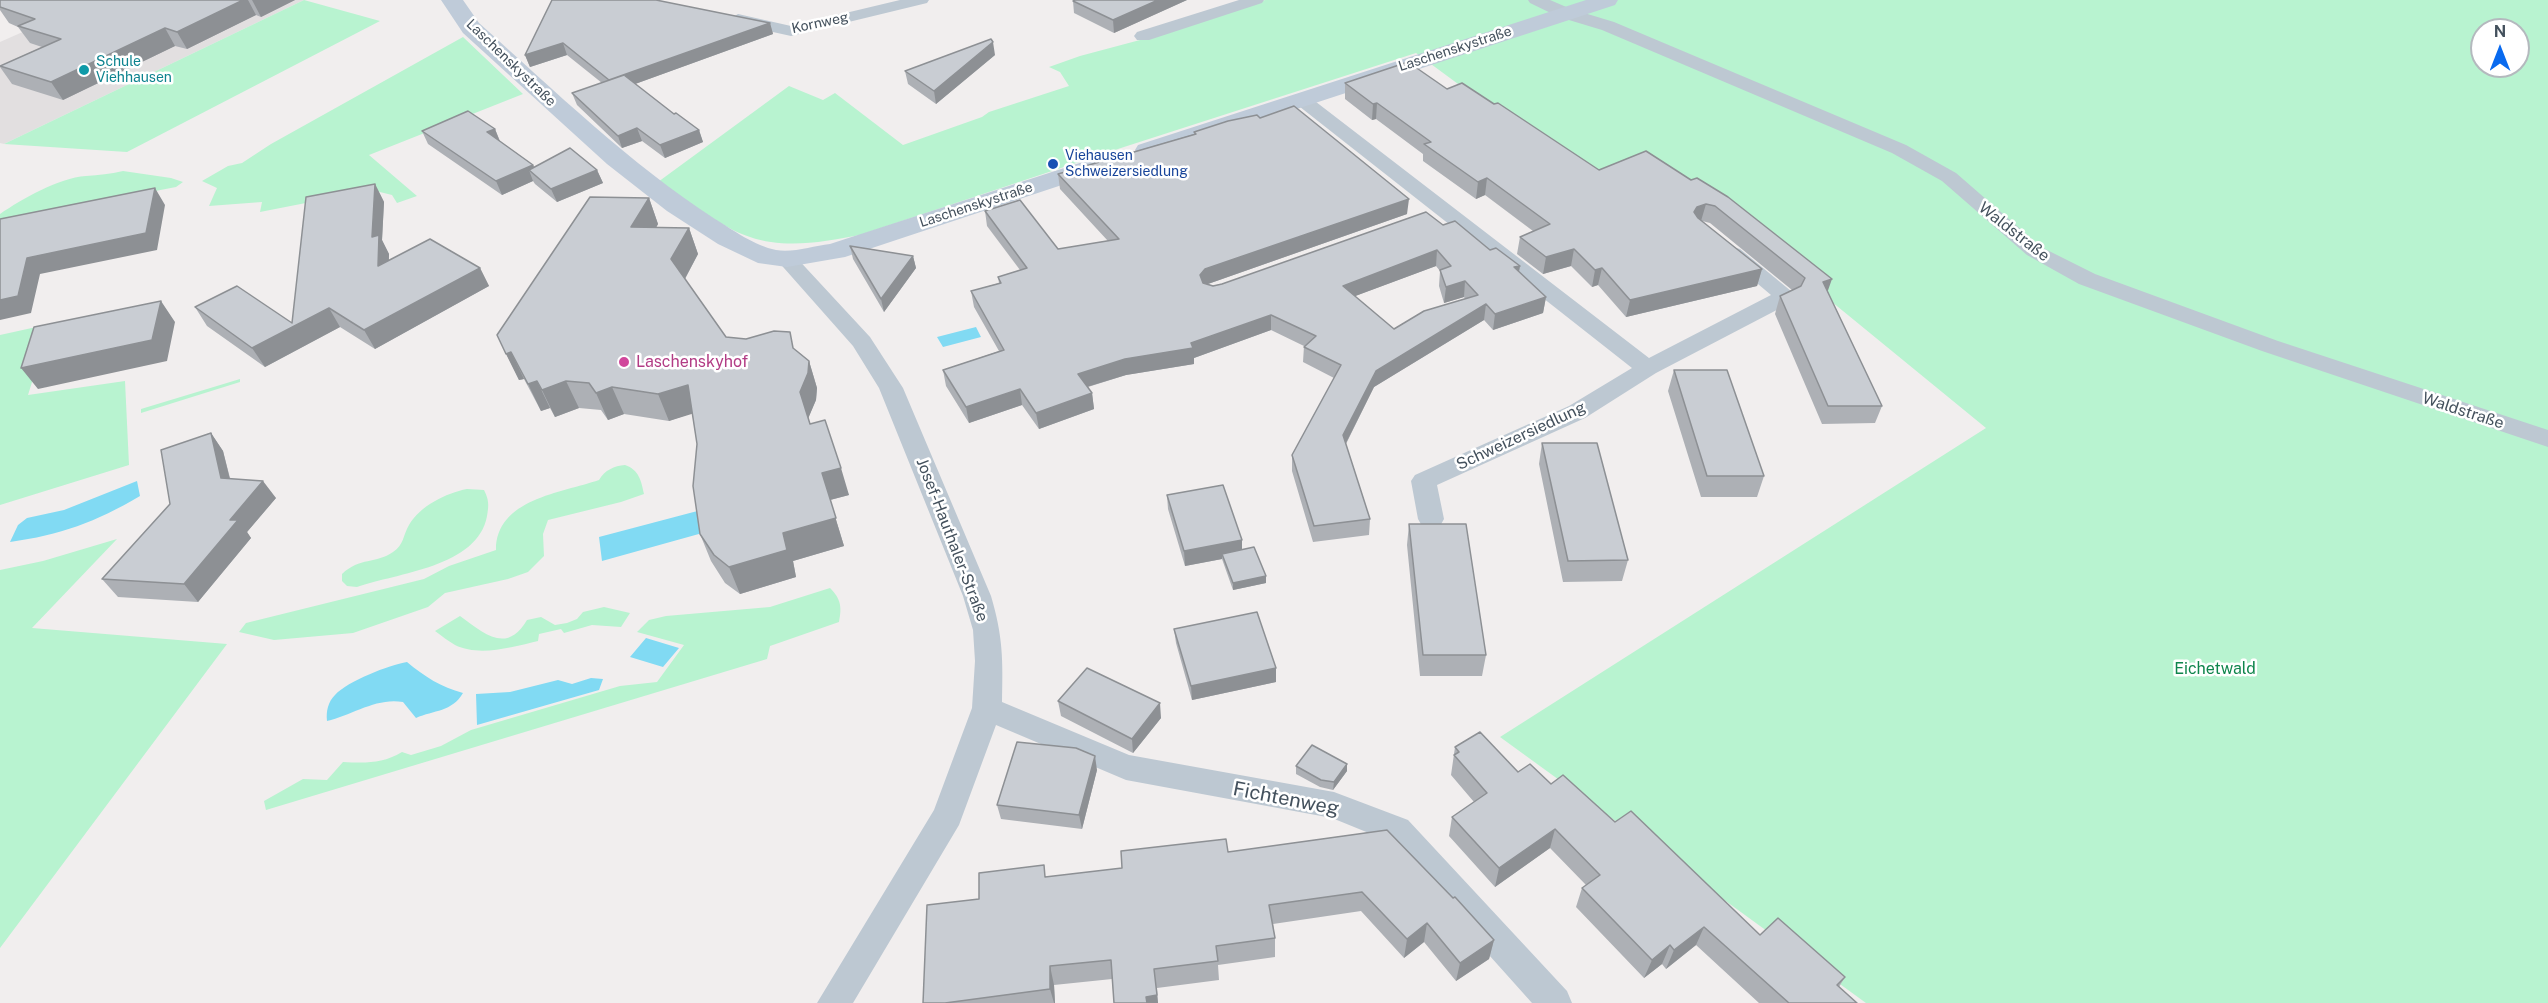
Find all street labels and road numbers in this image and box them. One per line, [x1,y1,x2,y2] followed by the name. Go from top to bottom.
[790,9,850,37] street label: Kornweg
[463,16,559,110] street label: Laschenskystraße
[1396,23,1514,75] street label: Laschenskystraße
[917,179,1035,231] street label: Laschenskystraße
[1975,198,2053,266] street label: Waldstraße
[2420,389,2506,433] street label: Waldstraße
[1453,398,1589,474] street label: Schweizersiedlung
[912,456,992,624] street label: Josef-Hauthaler-Straße
[1231,777,1341,821] street label: Fichtenweg

